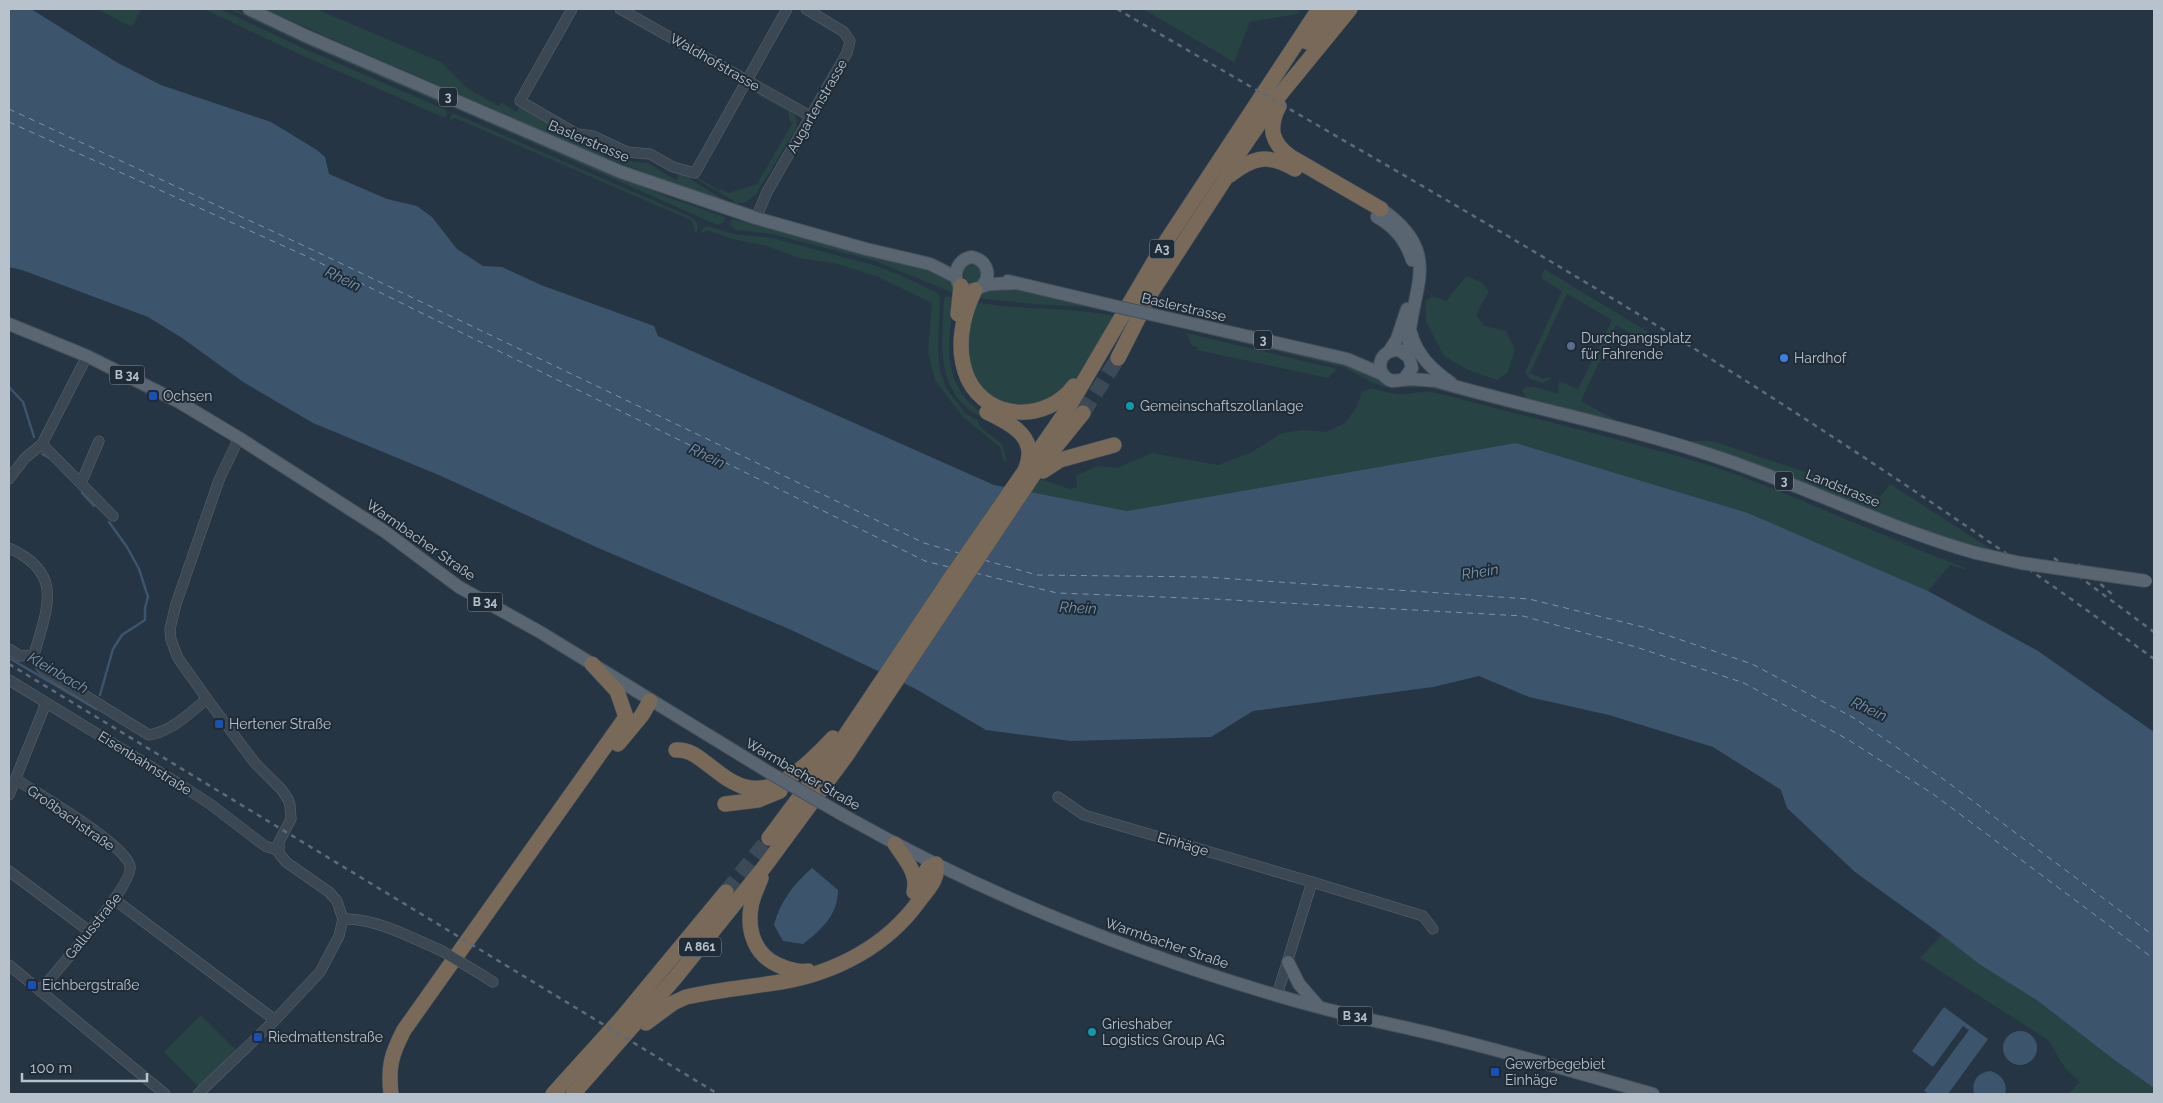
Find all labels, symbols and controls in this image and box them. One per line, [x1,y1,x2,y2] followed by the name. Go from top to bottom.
[667,30,763,94] street label: Waldhofstrasse
[784,56,850,156] street label: Augartenstrasse
[439,88,457,106] road number: 3
[546,117,632,165] street label: Baslerstrasse
[1150,240,1174,258] road number: A3
[322,263,364,295] water label: Rhein
[1140,289,1228,325] street label: Baslerstrasse
[1254,330,1272,350] road number: 3
[1581,330,1691,362] place label: Durchgangsplatz für Fahrende
[1565,340,1577,352] marker: Durchgangsplatz für Fahrende
[1794,350,1848,366] place label: Hardhof
[1778,352,1790,364] marker: Hardhof
[110,366,144,384] road number: B 34
[163,388,213,404] place label: Ochsen
[147,390,159,402] marker: Ochsen
[1140,398,1304,414] place label: Gemeinschaftszollanlage
[1124,400,1136,412] marker: Gemeinschaftszollanlage
[686,440,728,472] water label: Rhein
[1804,466,1882,510] street label: Landstrasse
[1775,472,1793,491] road number: 3
[363,496,479,584] street label: Warmbacher Straße
[1460,560,1500,584] water label: Rhein
[468,592,502,612] road number: B 34
[1059,598,1097,618] water label: Rhein
[25,648,91,698] water label: Kleinbach
[1848,693,1890,725] water label: Rhein
[229,716,331,732] place label: Hertener Straße
[213,718,225,730] marker: Hertener Straße
[95,728,195,798] street label: Eisenbahnstraße
[743,735,863,813] street label: Warmbacher Straße
[24,782,118,854] street label: Großbachstraße
[1156,829,1210,859] street label: Einhäge
[62,890,124,962] street label: Gallusstraße
[1103,914,1231,972] street label: Warmbacher Straße
[679,938,721,956] road number: A 861
[42,977,140,993] place label: Eichbergstraße
[26,979,38,991] marker: Eichbergstraße
[1338,1006,1372,1026] road number: B 34
[1102,1016,1225,1048] place label: Grieshaber Logistics Group AG
[1086,1026,1098,1038] marker: Grieshaber Logistics Group AG
[268,1029,383,1045] place label: Riedmattenstraße
[252,1031,264,1043] marker: Riedmattenstraße
[22,1050,148,1082] scale bar
[1505,1056,1606,1088] place label: Gewerbegebiet Einhäge
[30,1059,72,1077] text: 100 m
[1489,1066,1501,1078] marker: Gewerbegebiet Einhäge

